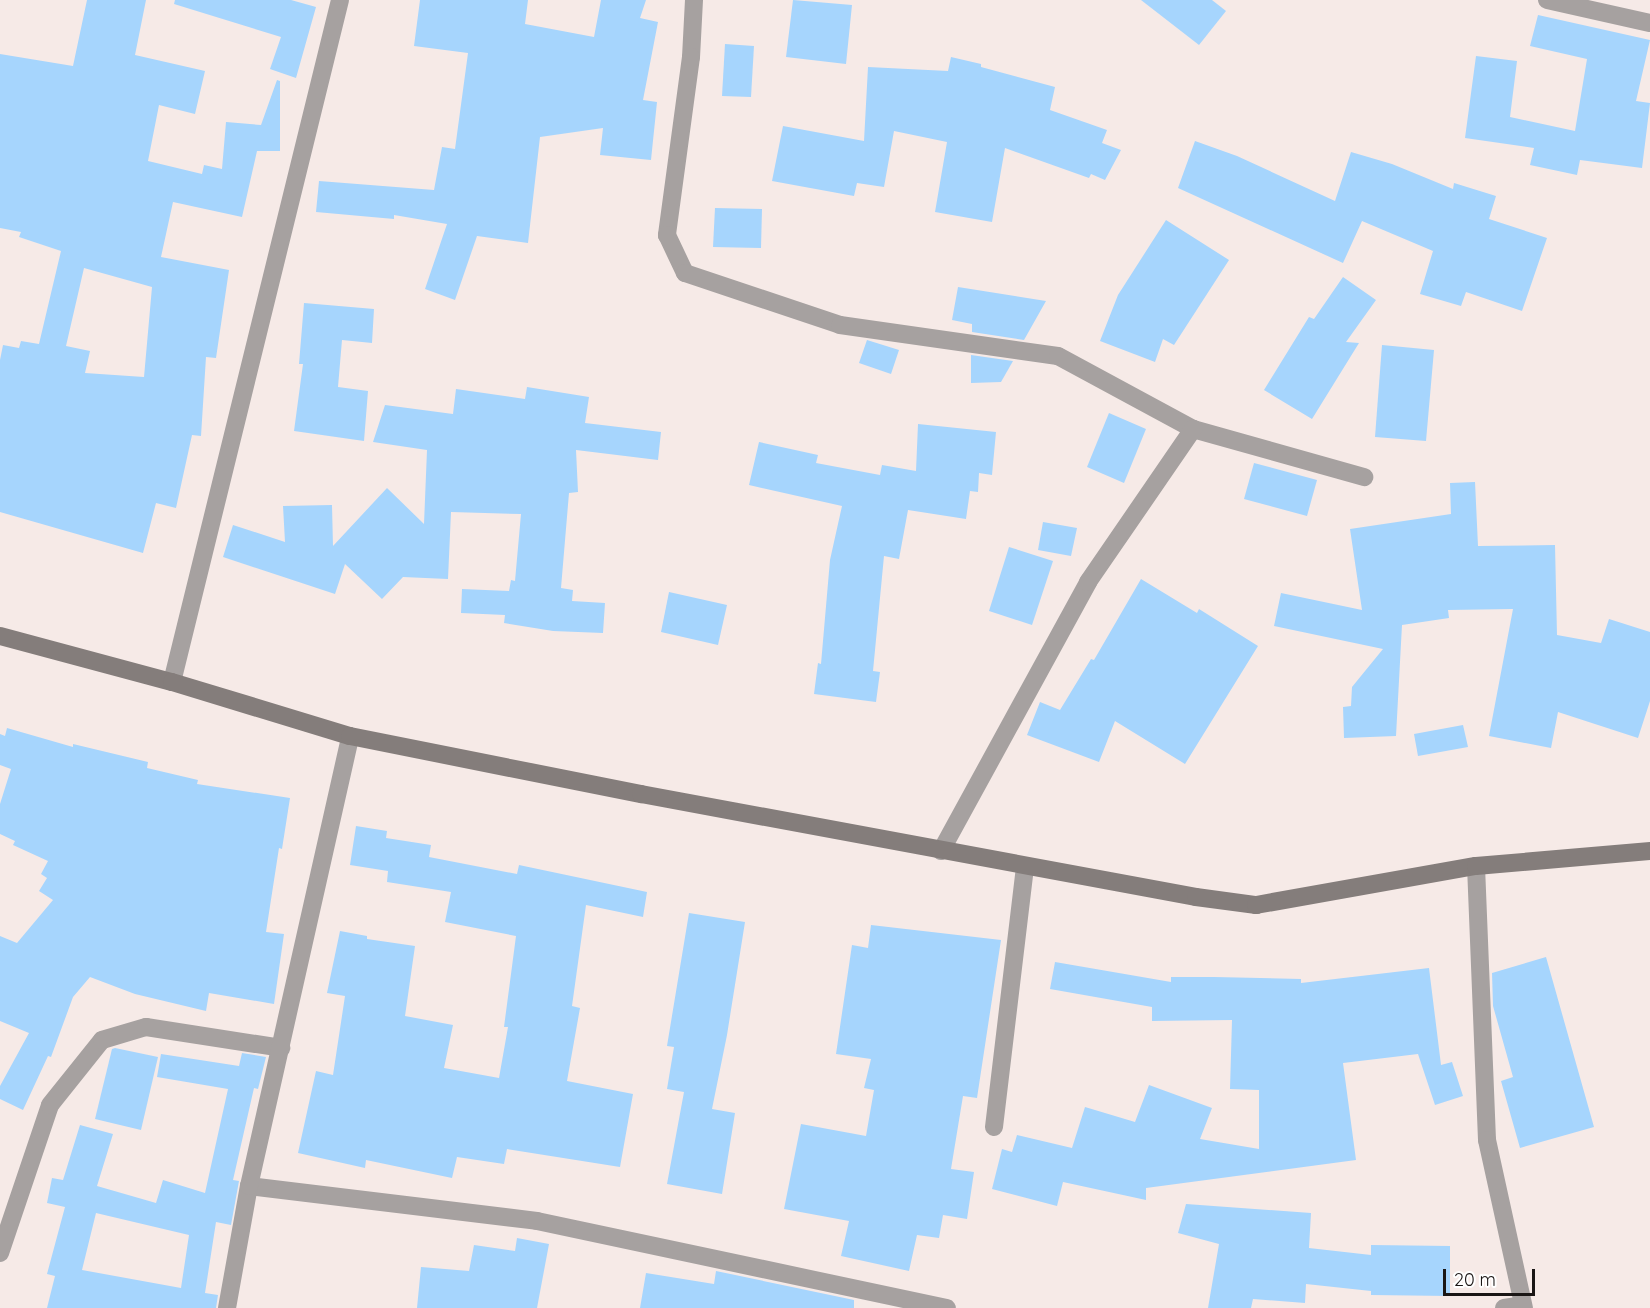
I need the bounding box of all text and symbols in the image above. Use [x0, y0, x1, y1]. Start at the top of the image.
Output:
scale bar [1446, 1257, 1538, 1295]
text: 20 m [1454, 1268, 1496, 1291]

